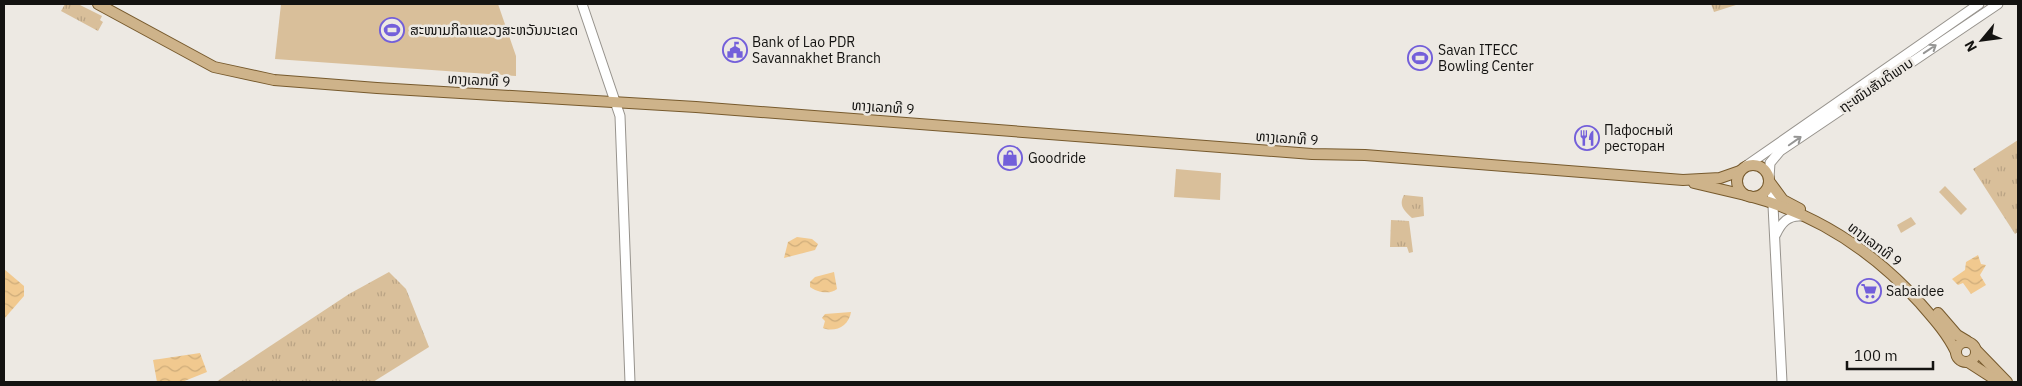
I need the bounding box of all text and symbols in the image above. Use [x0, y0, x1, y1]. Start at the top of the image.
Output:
north arrow [1957, 15, 2007, 65]
sports icon: ສະໜາມກິລາແຂວງສະຫວັນນະເຂດ [379, 17, 405, 43]
place label: ສະໜາມກິລາແຂວງສະຫວັນນະເຂດ [410, 21, 578, 39]
place label: Bank of Lao PDR Savannakhet Branch [752, 33, 881, 67]
public building icon: Bank of Lao PDR Savannakhet Branch [722, 37, 748, 63]
text: N [1960, 38, 1981, 55]
place label: Savan ITECC Bowling Center [1438, 41, 1534, 75]
one-way arrow [1922, 44, 1936, 54]
sports icon: Savan ITECC Bowling Center [1407, 45, 1433, 71]
street label: ຖະໜົນສັນຕິພາບ [1835, 54, 1917, 116]
street label: ທາງເລກທີ 9 [447, 69, 511, 91]
street label: ທາງເລກທີ 9 [851, 96, 915, 118]
place label: Пафосный ресторан [1604, 121, 1673, 155]
restaurant icon: Пафосный ресторан [1574, 125, 1600, 151]
street label: ທາງເລກທີ 9 [1255, 127, 1319, 149]
one-way arrow [1788, 136, 1802, 146]
shop icon: Goodride [997, 145, 1023, 171]
place label: Goodride [1028, 149, 1086, 167]
street label: ທາງເລກທີ 9 [1844, 218, 1906, 270]
supermarket icon: Sabaidee [1856, 278, 1882, 304]
place label: Sabaidee [1886, 282, 1945, 300]
scale bar [1847, 338, 1933, 370]
text: 100 m [1854, 346, 1898, 365]

